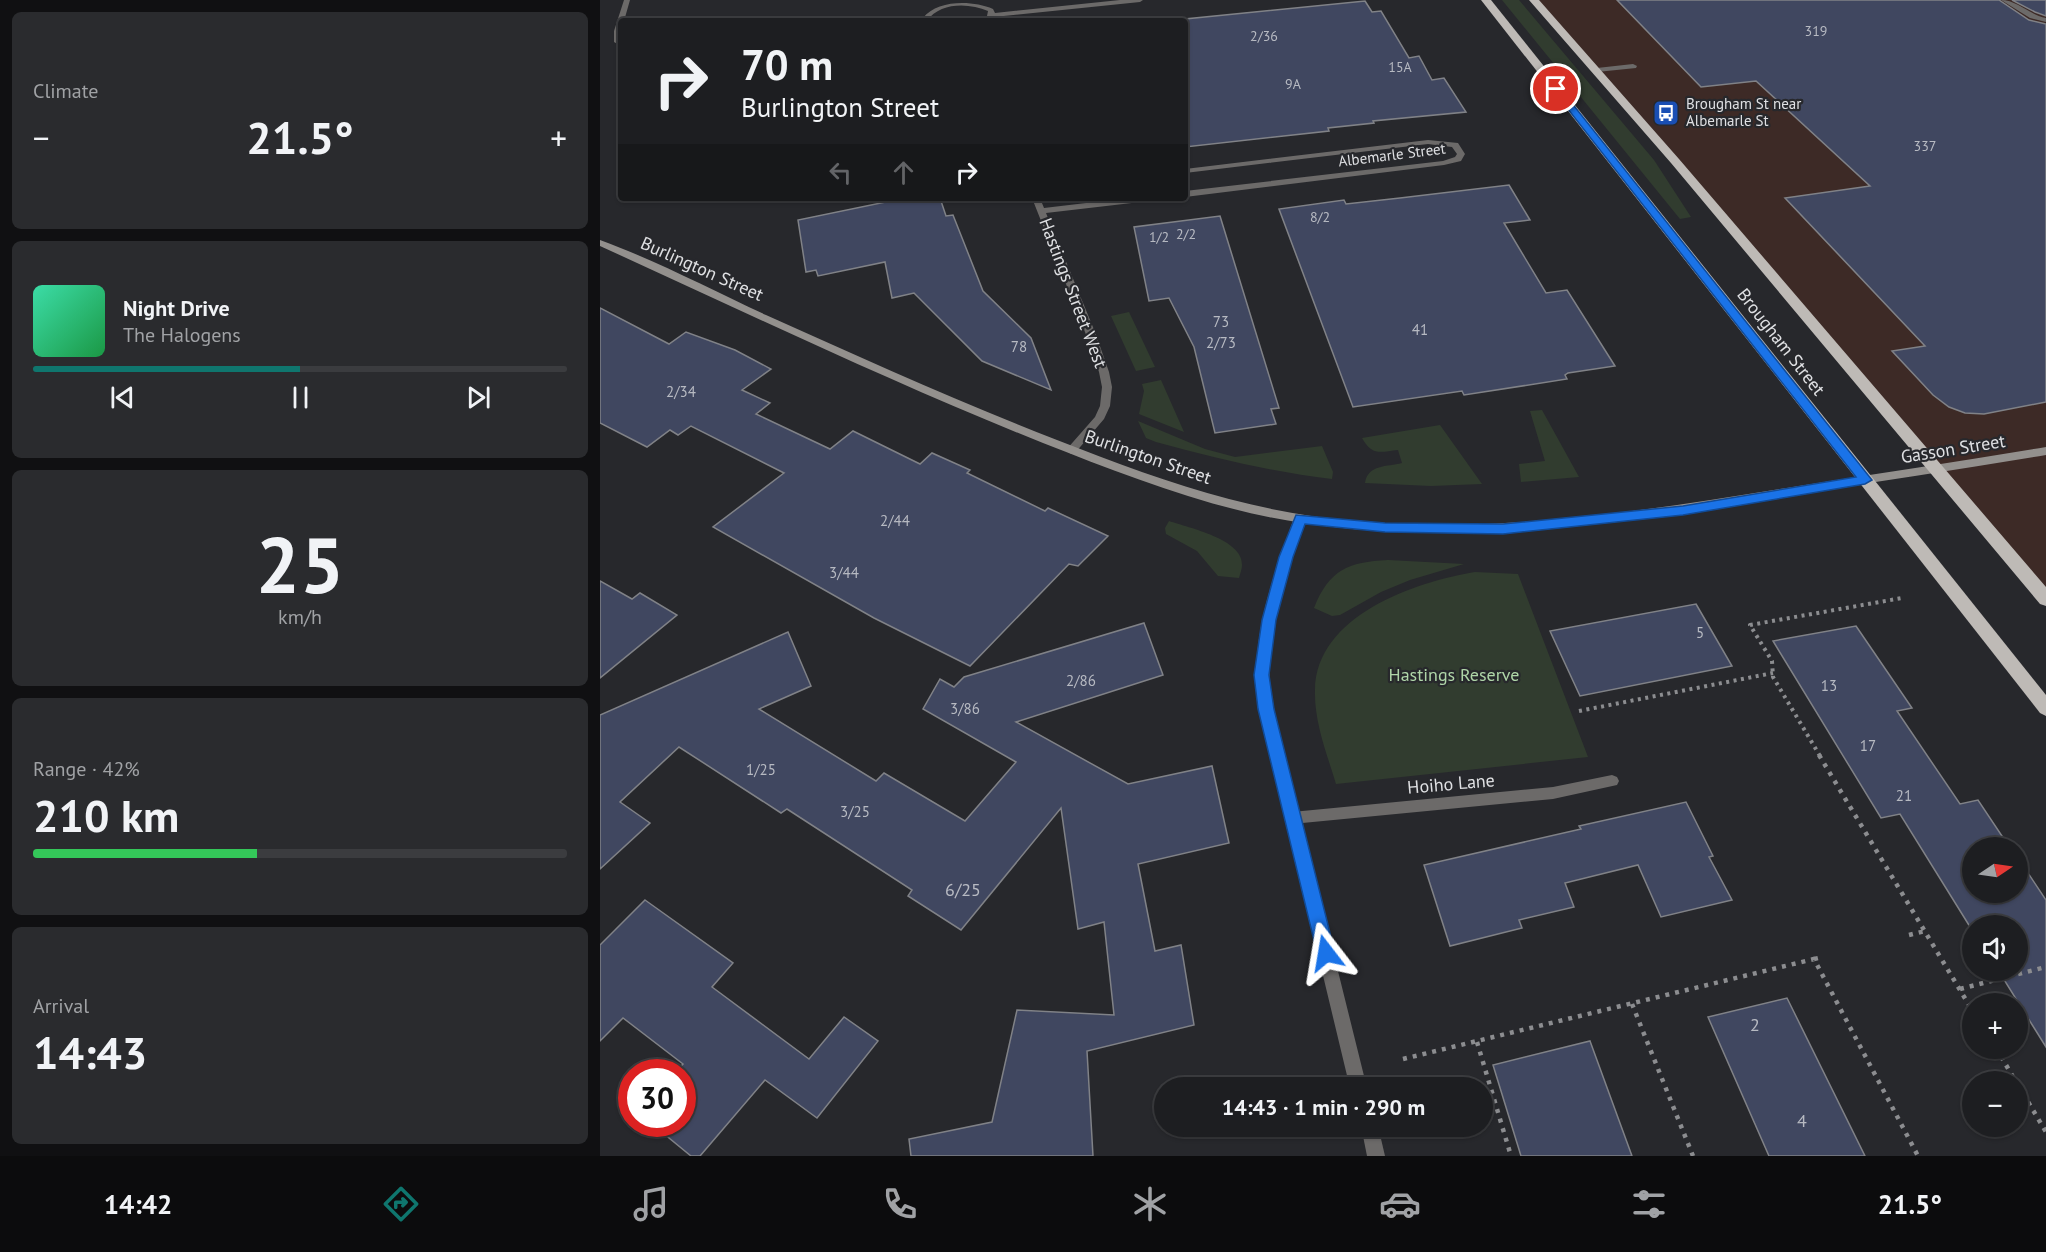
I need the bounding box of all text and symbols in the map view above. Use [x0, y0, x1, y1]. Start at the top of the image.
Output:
house number: 319 [1805, 22, 1827, 40]
house number: 2/36 [1250, 27, 1278, 45]
text: 70 m [741, 37, 833, 92]
icon: right [642, 42, 720, 120]
house number: 15A [1388, 58, 1413, 76]
pin [1530, 63, 1581, 114]
icon: arrive [1539, 72, 1572, 105]
house number: 9A [1285, 75, 1302, 93]
text: Climate [33, 78, 99, 104]
text: Burlington Street [741, 90, 939, 124]
place label: Brougham St near Albemarle St [1686, 94, 1801, 130]
bus stop icon: Brougham St near Albemarle St [1651, 98, 1681, 128]
text: 21.5° [246, 108, 354, 166]
text: − [33, 116, 50, 159]
text: + [550, 116, 567, 159]
house number: 337 [1914, 137, 1936, 155]
street label: Albemarle Street [1337, 138, 1447, 171]
icon: left [824, 156, 857, 189]
icon: ahead [887, 156, 920, 189]
icon: right [950, 156, 983, 189]
house number: 8/2 [1310, 208, 1330, 226]
street label: Hastings Street West [1034, 215, 1113, 371]
house number: 2/2 [1176, 225, 1196, 243]
house number: 1/2 [1149, 228, 1169, 246]
street label: Burlington Street [637, 231, 767, 306]
street label: Brougham Street [1732, 283, 1830, 400]
text: Night Drive [123, 294, 230, 322]
house number: 73 [1213, 312, 1229, 331]
house number: 41 [1412, 320, 1428, 339]
text: The Halogens [123, 322, 241, 348]
house number: 2/73 [1206, 333, 1236, 352]
house number: 78 [1011, 337, 1027, 356]
icon: previous [106, 381, 139, 414]
icon: pause [284, 381, 317, 414]
icon: next [462, 381, 495, 414]
house number: 2/34 [666, 382, 696, 401]
street label: Burlington Street [1082, 424, 1214, 489]
street label: Gasson Street [1899, 429, 2007, 468]
house number: 2/44 [880, 511, 910, 530]
text: 25 [256, 514, 344, 615]
house number: 3/44 [829, 563, 859, 582]
text: km/h [278, 604, 322, 630]
house number: 5 [1696, 623, 1704, 642]
park label: Hastings Reserve [1389, 663, 1519, 686]
house number: 2/86 [1066, 671, 1096, 690]
house number: 13 [1821, 676, 1837, 695]
house number: 3/86 [950, 699, 980, 718]
house number: 17 [1860, 736, 1876, 755]
text: Range · 42% [33, 756, 140, 782]
house number: 1/25 [746, 760, 776, 779]
street label: Hoiho Lane [1406, 768, 1496, 799]
text: 210 km [33, 786, 179, 844]
house number: 21 [1896, 786, 1912, 805]
house number: 3/25 [840, 802, 870, 821]
north arrow [1962, 837, 2028, 903]
map controls [1962, 837, 2028, 1137]
house number: 6/25 [945, 878, 981, 901]
button: sound [1962, 915, 2028, 981]
position arrow [1294, 921, 1358, 985]
text: Arrival [33, 993, 89, 1019]
button: + [1962, 993, 2028, 1059]
house number: 2 [1750, 1013, 1760, 1036]
text: 14:43 [33, 1023, 147, 1081]
speed limit sign: 30 [618, 1059, 696, 1137]
button: − [1962, 1071, 2028, 1137]
text: 14:43 · 1 min · 290 m [1222, 1093, 1425, 1121]
house number: 4 [1797, 1109, 1807, 1132]
icon: directions [380, 1183, 422, 1225]
icon: music [630, 1183, 672, 1225]
icon: phone [879, 1183, 921, 1225]
icon: climate [1129, 1183, 1171, 1225]
icon: car [1379, 1183, 1421, 1225]
icon: filters [1628, 1183, 1670, 1225]
text: 14:42 [104, 1187, 172, 1221]
text: 21.5° [1878, 1187, 1942, 1221]

